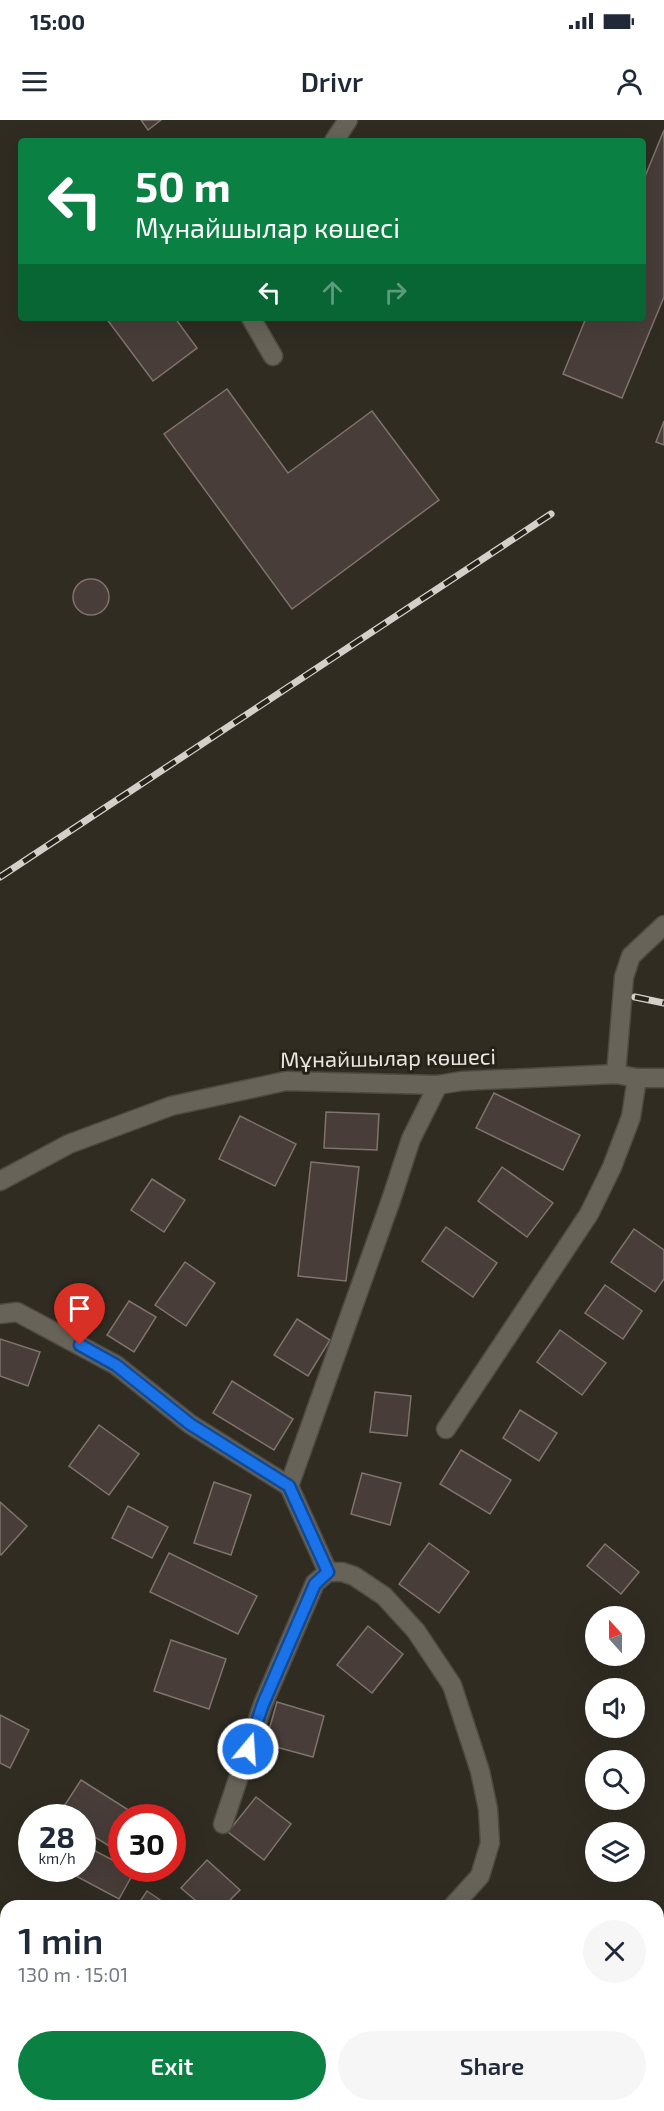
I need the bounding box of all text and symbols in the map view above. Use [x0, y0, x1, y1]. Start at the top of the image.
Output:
text: 15:00 [30, 8, 85, 34]
icon: menu [18, 65, 51, 98]
text: Drivr [301, 65, 363, 97]
icon: person [613, 65, 646, 98]
text: 50 m [135, 160, 231, 210]
icon: left [36, 162, 114, 240]
text: Мұнайшылар көшесі [135, 211, 400, 243]
icon: left [253, 276, 286, 309]
icon: ahead [316, 276, 349, 309]
icon: right [379, 276, 412, 309]
street label: Мұнайшылар көшесі [280, 1042, 496, 1072]
pin [54, 1283, 105, 1345]
icon: arrive [63, 1292, 96, 1325]
north arrow [585, 1606, 645, 1666]
map controls [585, 1606, 645, 1882]
button: sound [585, 1678, 645, 1738]
position arrow [216, 1717, 280, 1781]
button: search [585, 1750, 645, 1810]
speed limit sign: 30 [108, 1804, 186, 1882]
text: 28 [39, 1818, 75, 1854]
button: layers [585, 1822, 645, 1882]
text: km/h [38, 1849, 76, 1867]
text: 1 min [18, 1918, 103, 1961]
button: close [583, 1920, 646, 1983]
text: 130 m · 15:01 [18, 1962, 128, 1986]
button: Exit [18, 2031, 326, 2100]
button: Share [338, 2031, 646, 2100]

